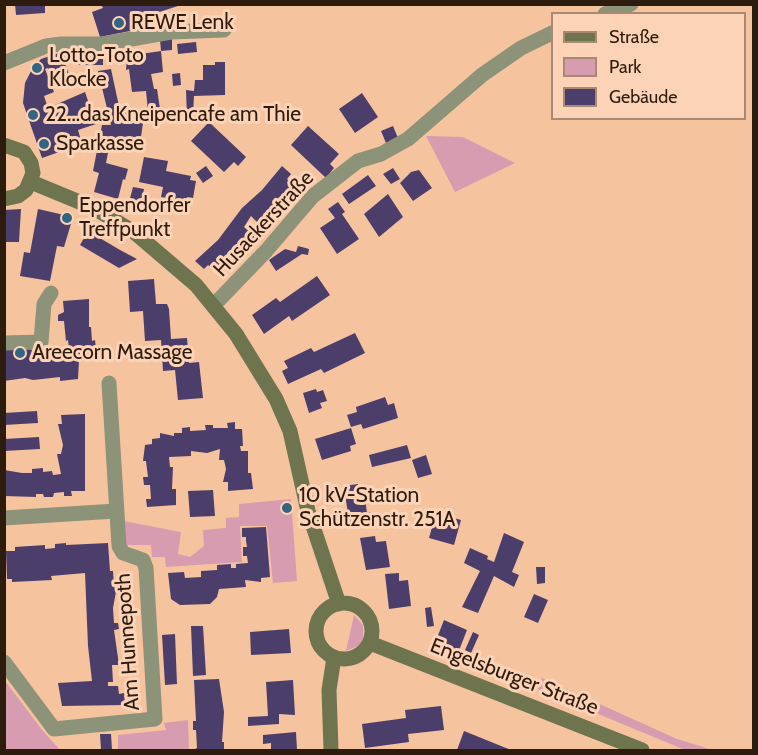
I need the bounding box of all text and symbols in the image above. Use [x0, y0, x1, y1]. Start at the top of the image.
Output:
place label: REWE Lenk [131, 10, 234, 36]
legend [551, 12, 746, 120]
marker: REWE Lenk [112, 16, 126, 30]
text: Straße [609, 26, 659, 48]
place label: Lotto-Toto Klocke [49, 43, 144, 93]
text: Park [609, 56, 641, 78]
marker: Lotto-Toto Klocke [30, 61, 44, 75]
text: Gebäude [609, 86, 678, 108]
place label: 22...das Kneipencafe am Thie [45, 102, 301, 128]
marker: 22...das Kneipencafe am Thie [26, 108, 40, 122]
place label: Sparkasse [56, 131, 144, 157]
marker: Sparkasse [37, 137, 51, 151]
street label: Husackerstraße [209, 166, 319, 282]
place label: Eppendorfer Treffpunkt [79, 193, 190, 243]
marker: Eppendorfer Treffpunkt [60, 211, 74, 225]
place label: Areecorn Massage [32, 340, 193, 366]
marker: Areecorn Massage [13, 346, 27, 360]
place label: 10 kV-Station Schützenstr. 251A [299, 483, 455, 533]
marker: 10 kV-Station Schützenstr. 251A [280, 501, 294, 515]
street label: Am Hunnepoth [111, 573, 145, 711]
street label: Engelsburger Straße [426, 633, 602, 721]

